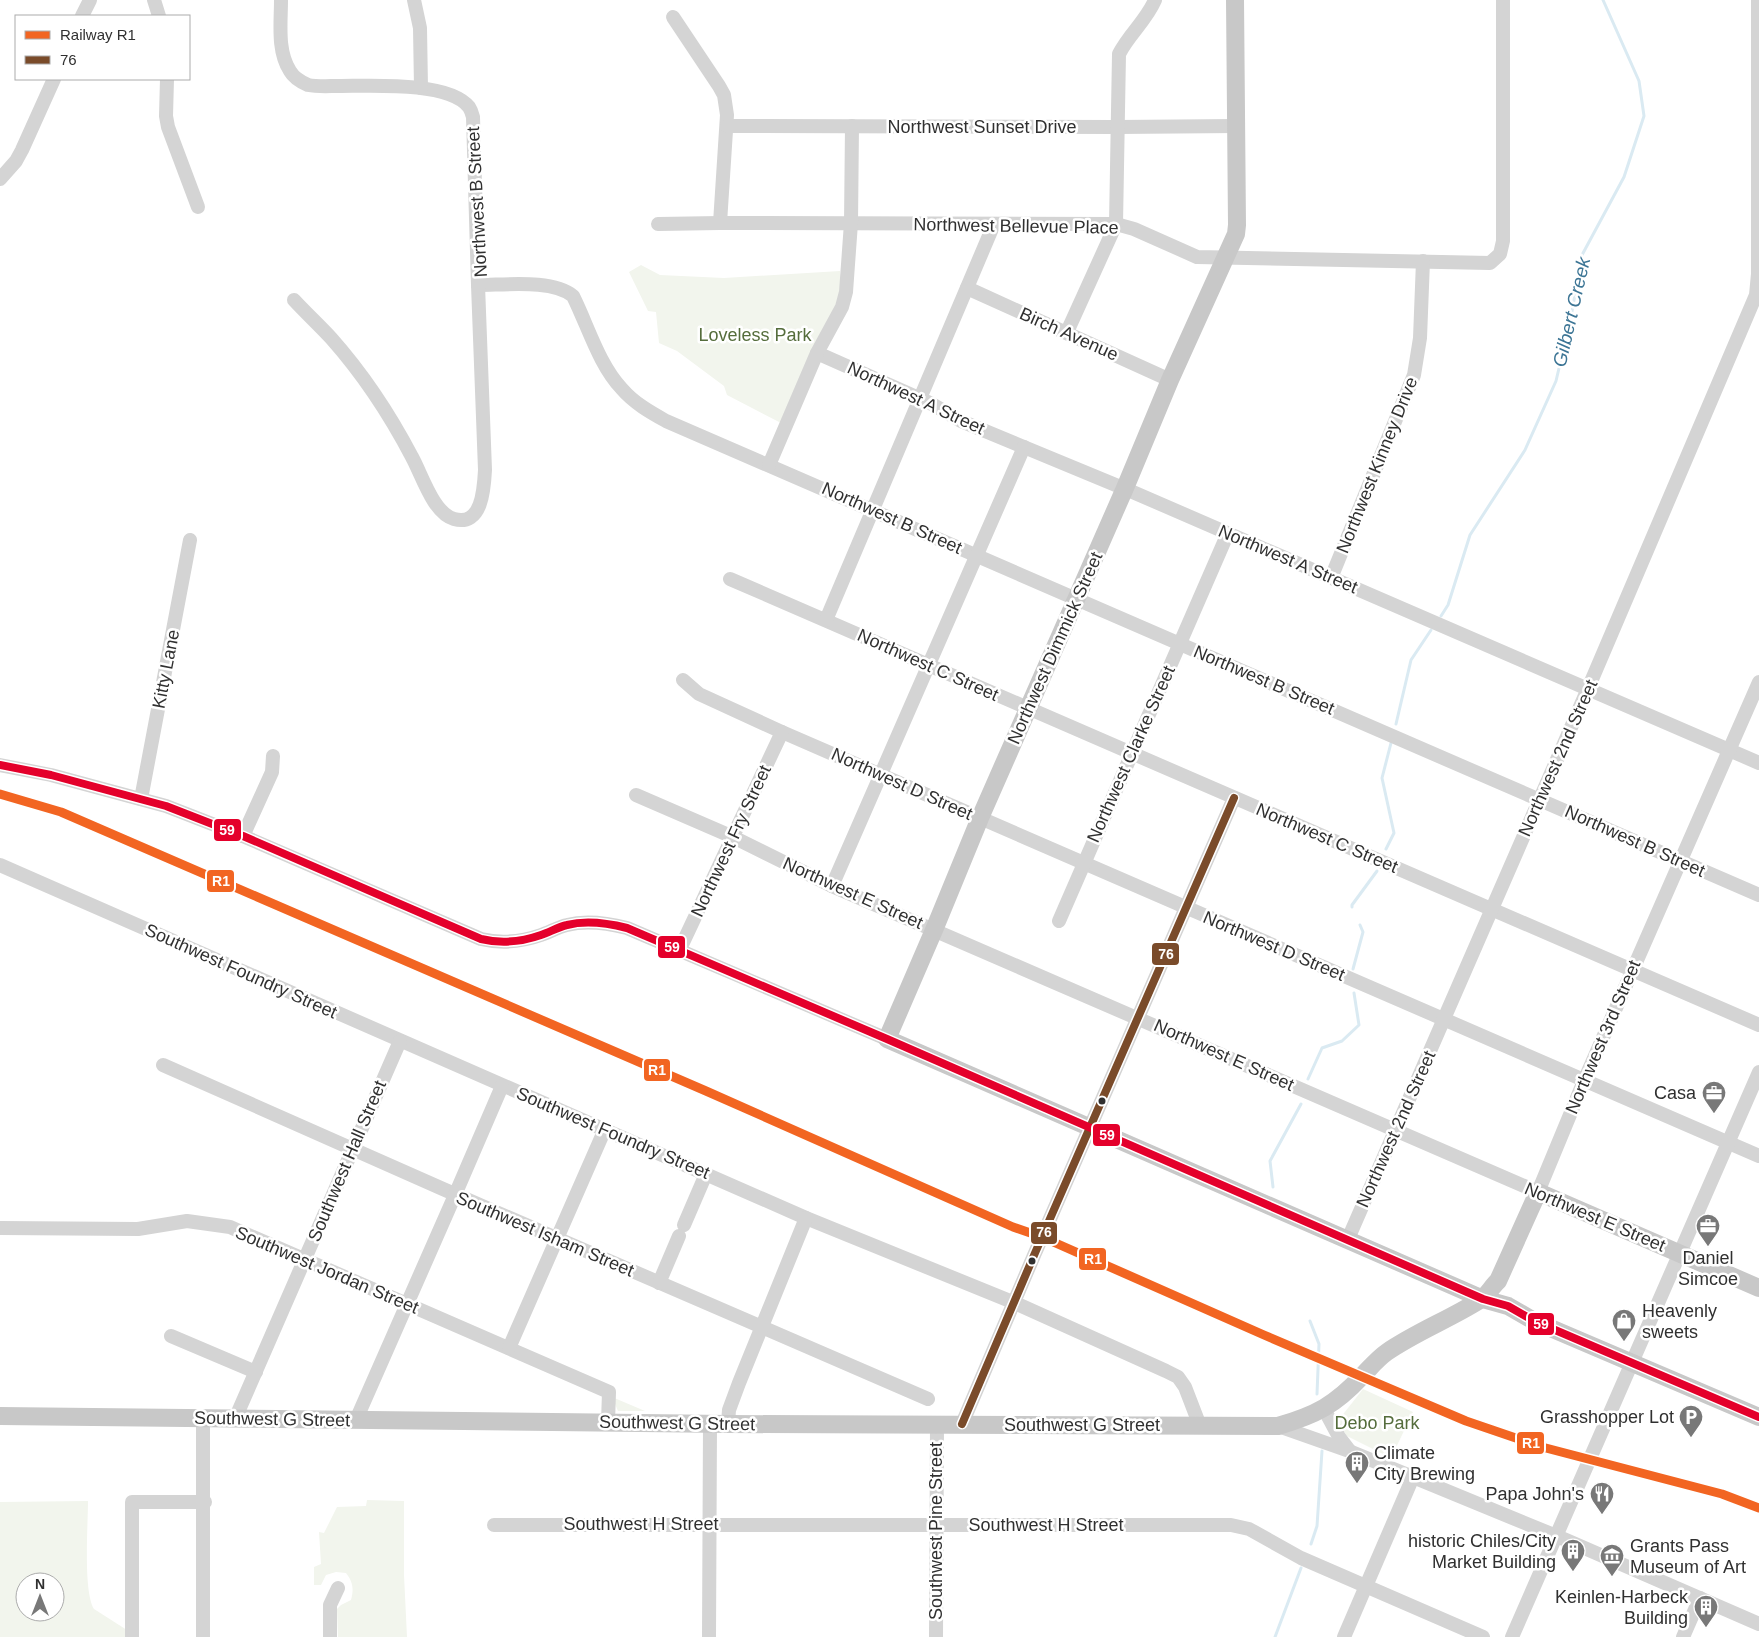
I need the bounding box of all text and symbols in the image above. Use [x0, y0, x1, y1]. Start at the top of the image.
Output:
legend [15, 15, 190, 80]
text: Railway R1 [60, 26, 136, 43]
text: 76 [60, 51, 77, 68]
street label: Northwest Sunset Drive [887, 117, 1077, 137]
street label: Northwest B Street [463, 126, 491, 278]
street label: Northwest Bellevue Place [913, 214, 1119, 238]
water label: Gilbert Creek [1549, 254, 1595, 369]
street label: Birch Avenue [1017, 303, 1121, 365]
park label: Loveless Park [698, 325, 813, 345]
street label: Northwest A Street [844, 357, 988, 439]
street label: Northwest Kinney Drive [1333, 374, 1421, 556]
street label: Northwest B Street [819, 478, 965, 558]
street label: Northwest A Street [1215, 521, 1361, 597]
street label: Northwest Dimmick Street [1004, 549, 1106, 747]
street label: Northwest C Street [854, 625, 1002, 705]
street label: Kitty Lane [149, 628, 183, 710]
street label: Northwest B Street [1191, 641, 1337, 719]
street label: Northwest Clarke Street [1083, 663, 1179, 845]
street label: Northwest 2nd Street [1514, 677, 1602, 839]
street label: Northwest D Street [828, 744, 976, 824]
street label: Northwest Fry Street [687, 762, 775, 920]
street label: Northwest C Street [1253, 799, 1401, 877]
street label: Northwest B Street [1562, 801, 1708, 881]
line badge: 59 [213, 818, 242, 842]
text: 59 [219, 822, 235, 838]
street label: Northwest E Street [780, 853, 926, 933]
line badge: R1 [206, 869, 235, 893]
text: R1 [212, 873, 230, 889]
street label: Northwest D Street [1200, 907, 1348, 985]
street label: Southwest Foundry Street [142, 920, 340, 1022]
line badge: 59 [657, 935, 686, 959]
text: 59 [664, 939, 680, 955]
line badge: 76 [1151, 942, 1180, 966]
text: 76 [1158, 946, 1174, 962]
street label: Northwest 3rd Street [1562, 957, 1644, 1117]
street label: Northwest E Street [1151, 1015, 1297, 1095]
street label: Northwest 2nd Street [1352, 1048, 1440, 1210]
line badge: R1 [643, 1058, 671, 1082]
text: R1 [648, 1062, 666, 1078]
street label: Southwest Hall Street [304, 1077, 390, 1245]
office icon: Casa [1701, 1080, 1727, 1114]
street label: Southwest Foundry Street [513, 1083, 713, 1183]
place label: Casa [1654, 1083, 1697, 1103]
unlabelled marker [1097, 1096, 1107, 1106]
line badge: 59 [1092, 1123, 1121, 1147]
text: 59 [1099, 1127, 1115, 1143]
street label: Northwest E Street [1522, 1178, 1668, 1256]
street label: Southwest Isham Street [453, 1187, 637, 1281]
office icon: Daniel Simcoe [1695, 1213, 1721, 1247]
line badge: 76 [1030, 1221, 1058, 1245]
street label: Southwest Jordan Street [232, 1222, 422, 1318]
text: 76 [1036, 1224, 1052, 1240]
line badge: R1 [1078, 1247, 1107, 1271]
place label: Daniel Simcoe [1678, 1248, 1738, 1289]
text: R1 [1084, 1251, 1102, 1267]
unlabelled marker [1027, 1256, 1037, 1266]
place label: Heavenly sweets [1642, 1301, 1717, 1342]
shop icon: Heavenly sweets [1611, 1308, 1637, 1342]
line badge: 59 [1527, 1312, 1555, 1336]
text: 59 [1533, 1316, 1549, 1332]
parking icon: Grasshopper Lot [1678, 1404, 1704, 1438]
place label: Grasshopper Lot [1540, 1407, 1674, 1427]
street label: Southwest G Street [194, 1408, 350, 1430]
street label: Southwest G Street [599, 1412, 755, 1434]
park label: Debo Park [1334, 1413, 1421, 1433]
street label: Southwest G Street [1004, 1415, 1160, 1435]
line badge: R1 [1516, 1431, 1545, 1455]
text: R1 [1522, 1435, 1540, 1451]
street label: Southwest Pine Street [926, 1442, 946, 1620]
place label: Climate City Brewing [1374, 1443, 1475, 1484]
building icon: Climate City Brewing [1344, 1450, 1370, 1484]
restaurant icon: Papa John's [1589, 1481, 1615, 1515]
place label: Papa John's [1485, 1484, 1584, 1504]
street label: Southwest H Street [563, 1514, 719, 1534]
street label: Southwest H Street [968, 1515, 1124, 1535]
place label: historic Chiles/City Market Building [1408, 1531, 1556, 1572]
place label: Grants Pass Museum of Art [1630, 1536, 1746, 1577]
building icon: historic Chiles/City Market Building [1560, 1538, 1586, 1572]
museum icon: Grants Pass Museum of Art [1599, 1543, 1625, 1577]
north arrow [15, 1572, 65, 1622]
text: N [35, 1576, 45, 1592]
place label: Keinlen-Harbeck Building [1555, 1587, 1689, 1628]
building icon: Keinlen-Harbeck Building [1693, 1594, 1719, 1628]

